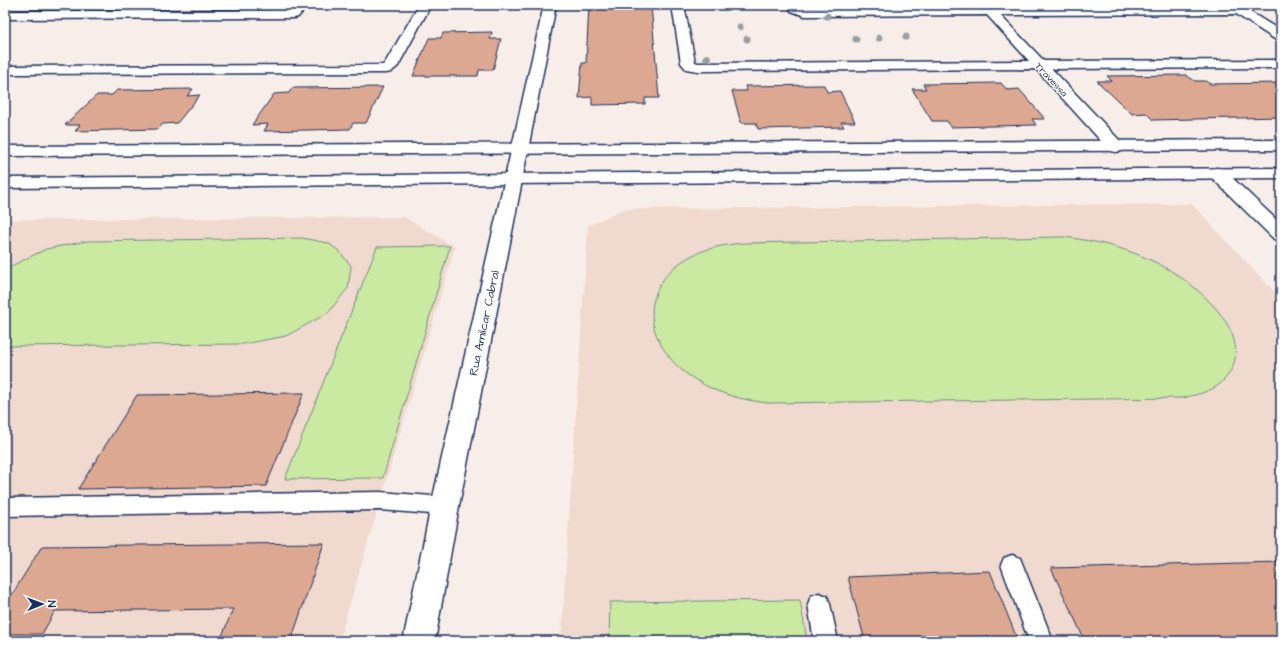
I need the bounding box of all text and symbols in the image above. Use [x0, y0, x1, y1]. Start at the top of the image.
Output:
street label: Travessa [1032, 59, 1071, 100]
street label: Rua Amilcar Cabral [465, 269, 504, 377]
north arrow [22, 584, 62, 624]
text: N [44, 600, 59, 608]

